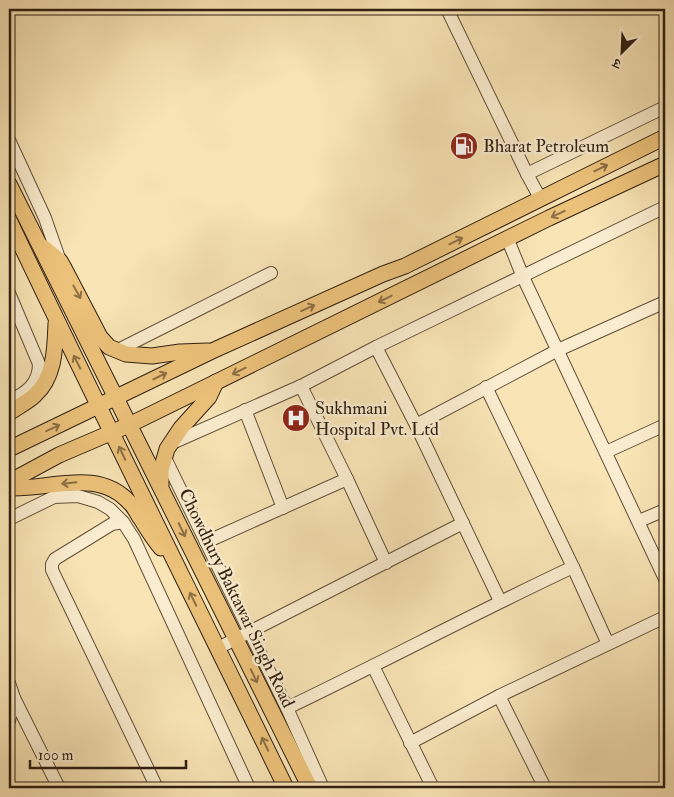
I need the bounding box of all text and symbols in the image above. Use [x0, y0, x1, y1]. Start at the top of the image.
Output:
north arrow [596, 28, 646, 78]
text: उ [609, 54, 625, 73]
fuel station icon: Bharat Petroleum [449, 131, 479, 161]
place label: Bharat Petroleum [483, 135, 609, 158]
one-way arrow [593, 163, 608, 173]
one-way arrow [551, 210, 566, 220]
one-way arrow [448, 236, 463, 245]
one-way arrow [72, 284, 82, 299]
one-way arrow [378, 295, 393, 304]
one-way arrow [300, 303, 315, 313]
one-way arrow [72, 355, 81, 370]
one-way arrow [232, 367, 247, 376]
one-way arrow [153, 371, 168, 381]
place label: Sukhmani Hospital Pvt. Ltd [315, 397, 439, 441]
hospital icon: Sukhmani Hospital Pvt. Ltd [281, 403, 311, 433]
one-way arrow [45, 423, 60, 432]
one-way arrow [117, 446, 126, 461]
one-way arrow [61, 478, 77, 488]
street label: Chowdhury Baktawar Singh Road [173, 485, 300, 712]
one-way arrow [177, 523, 187, 538]
one-way arrow [188, 591, 198, 606]
one-way arrow [250, 668, 259, 683]
scale bar [30, 737, 186, 769]
one-way arrow [260, 737, 270, 752]
text: 100 m [38, 746, 74, 765]

